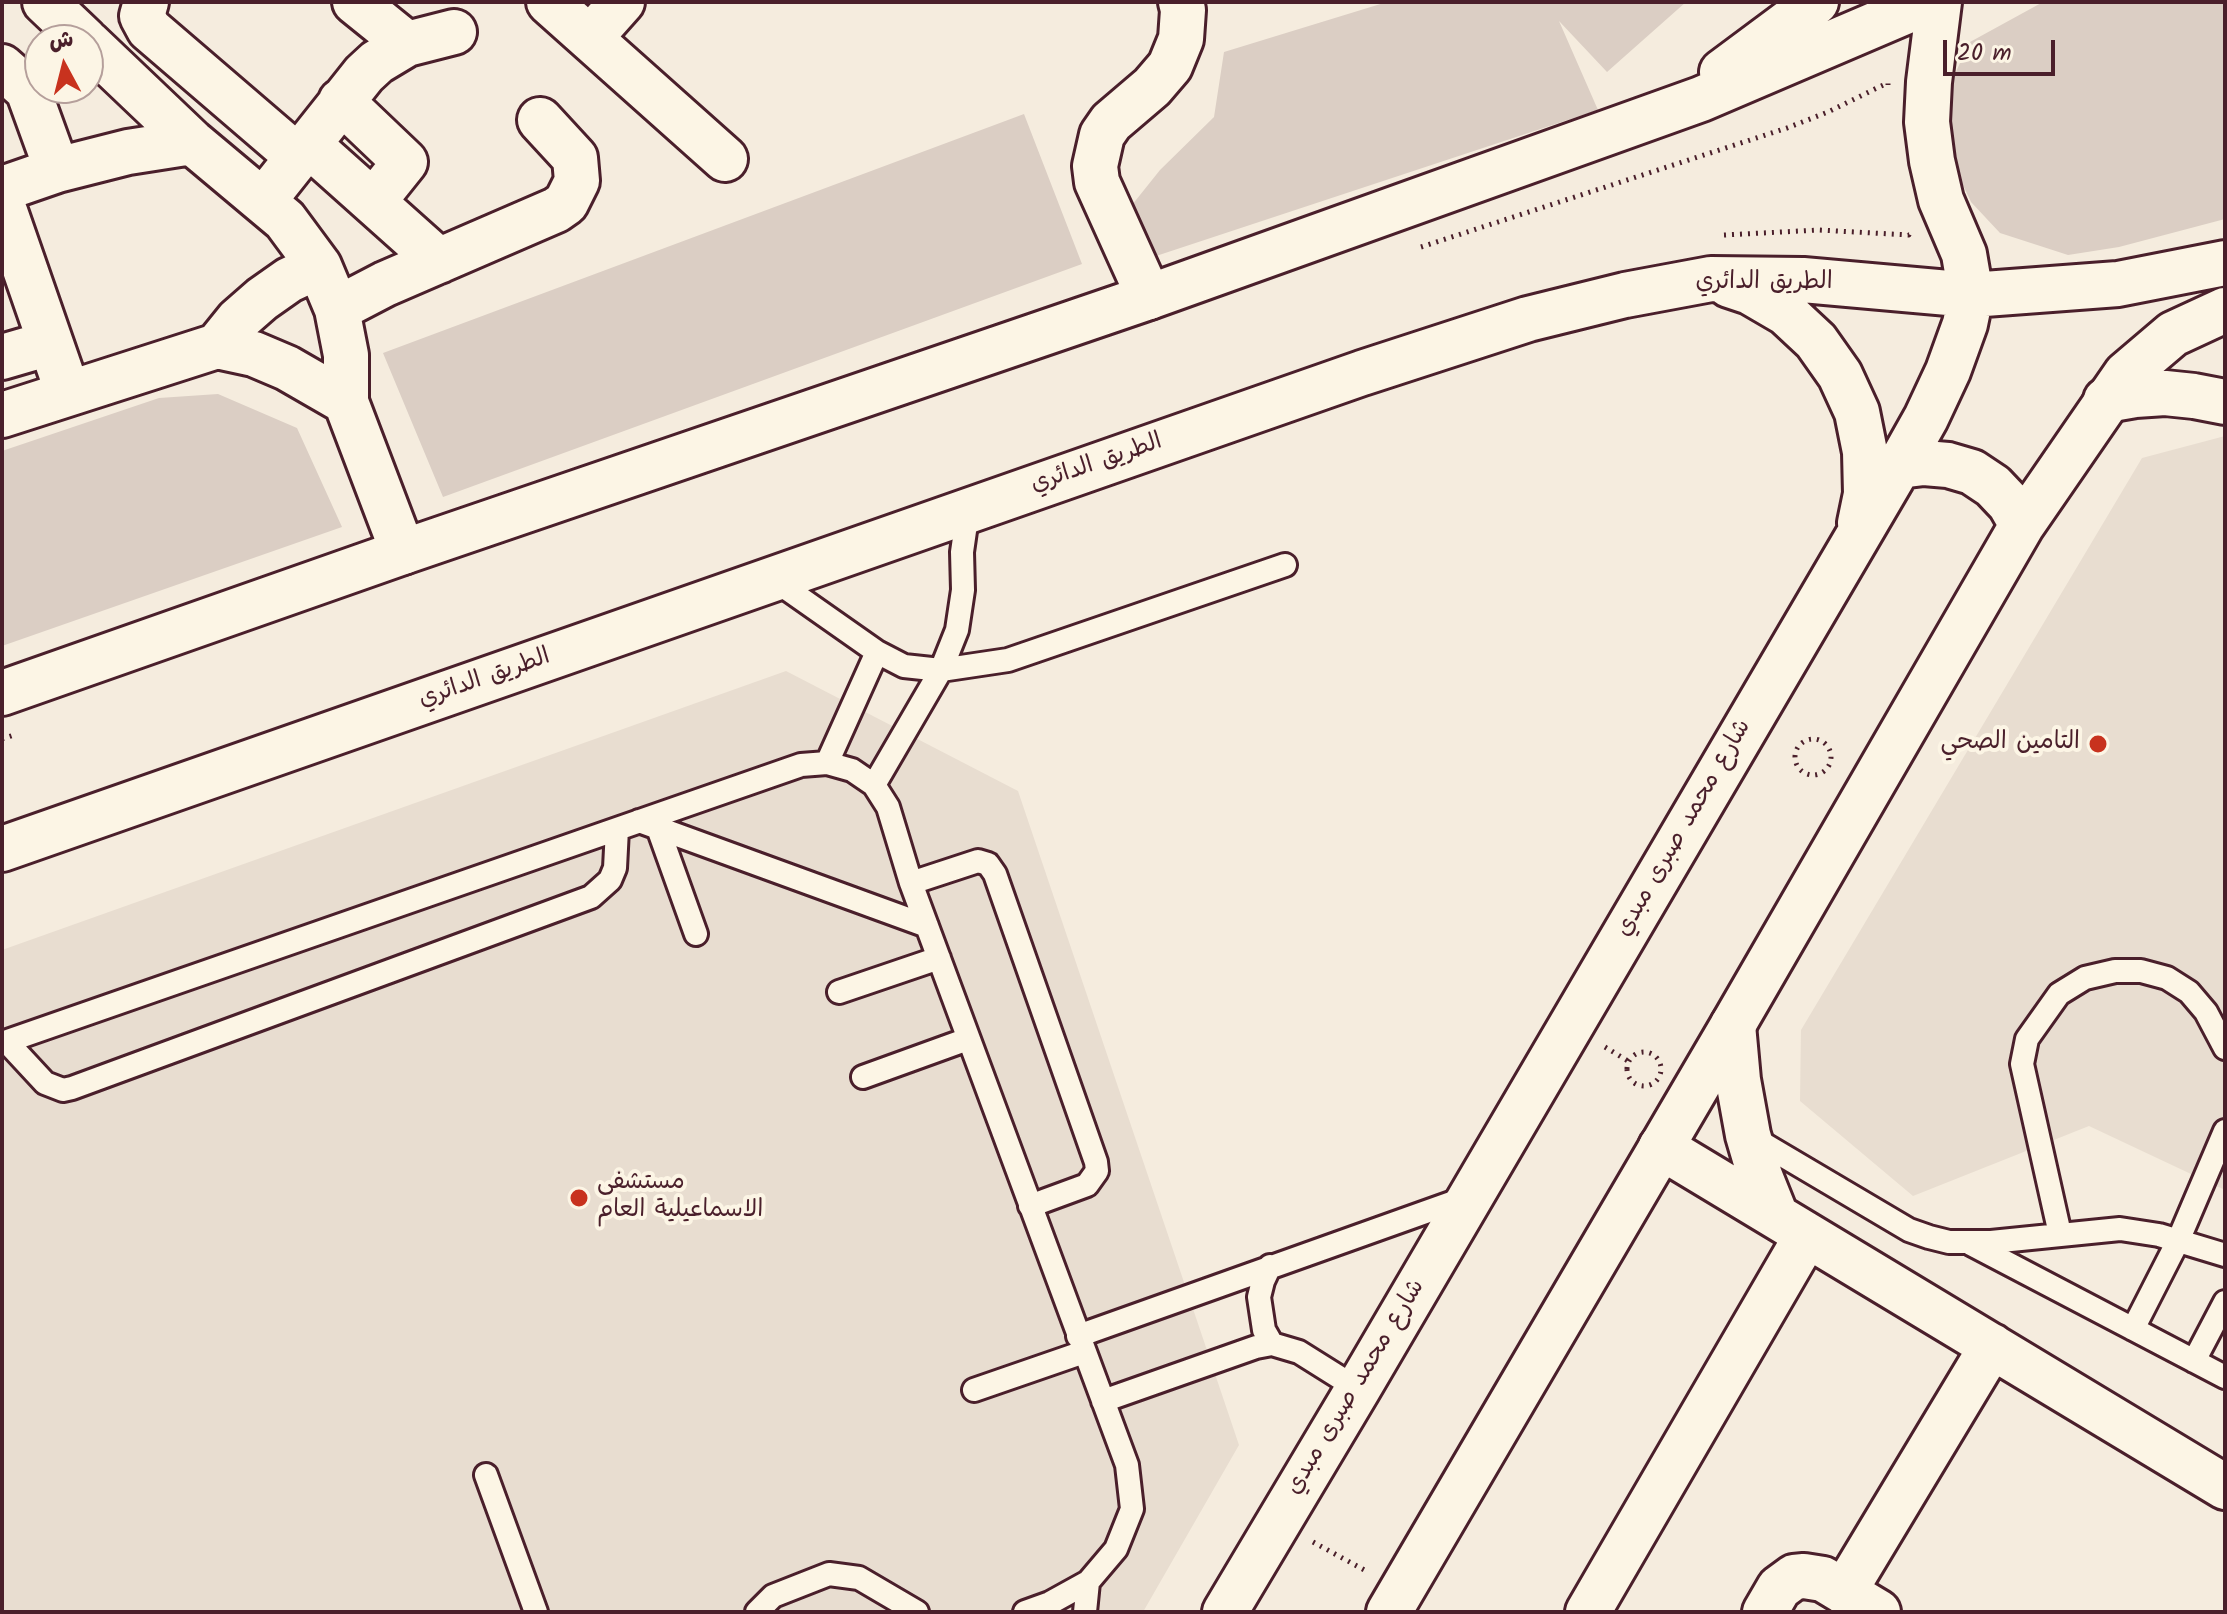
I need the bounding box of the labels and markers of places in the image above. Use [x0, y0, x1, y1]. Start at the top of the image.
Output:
place label: التامين الصحي [1940, 730, 2080, 758]
marker: التامين الصحي [2087, 733, 2109, 755]
place label: مستشفى الاسماعيلية العام [597, 1170, 763, 1226]
marker: مستشفى الاسماعيلية العام [568, 1187, 590, 1209]

